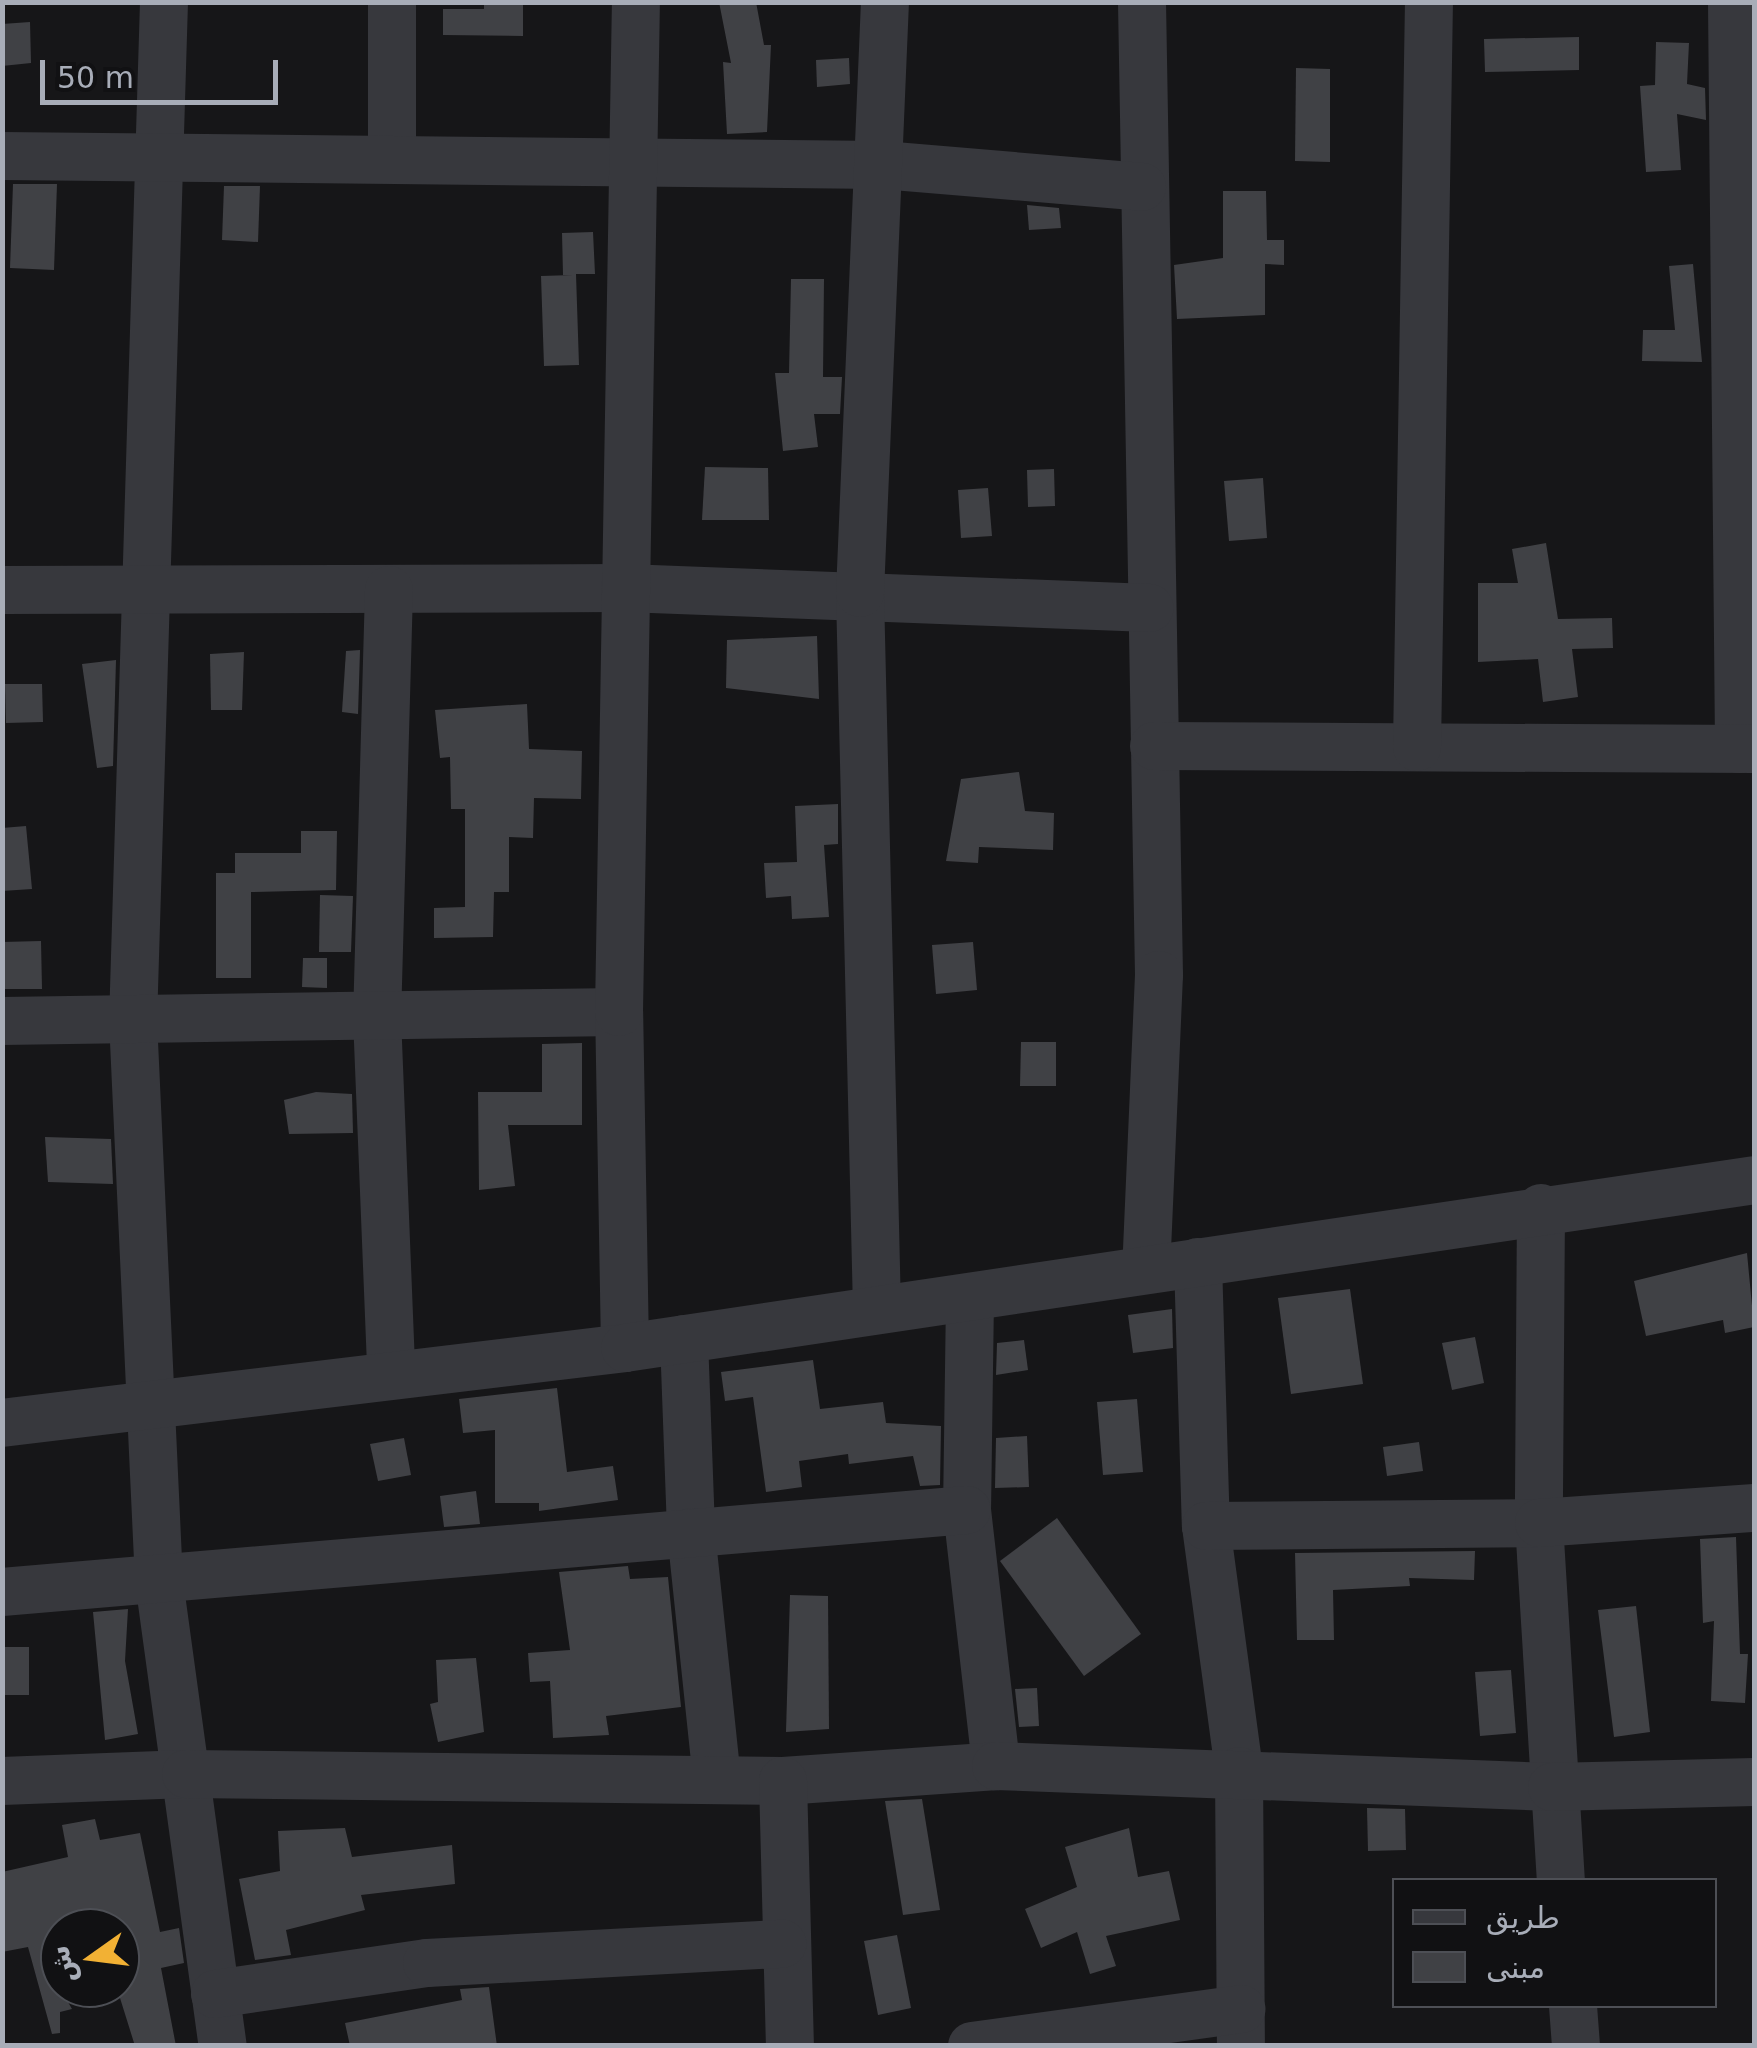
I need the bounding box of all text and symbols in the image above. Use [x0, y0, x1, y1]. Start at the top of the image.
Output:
scale bar [45, 40, 282, 102]
text: 50 m [57, 60, 134, 95]
legend [1392, 1878, 1717, 2008]
text: طريق [1486, 1900, 1560, 1935]
north arrow [40, 1908, 140, 2008]
text: ش [42, 1942, 83, 1988]
text: مبنى [1486, 1950, 1545, 1985]

